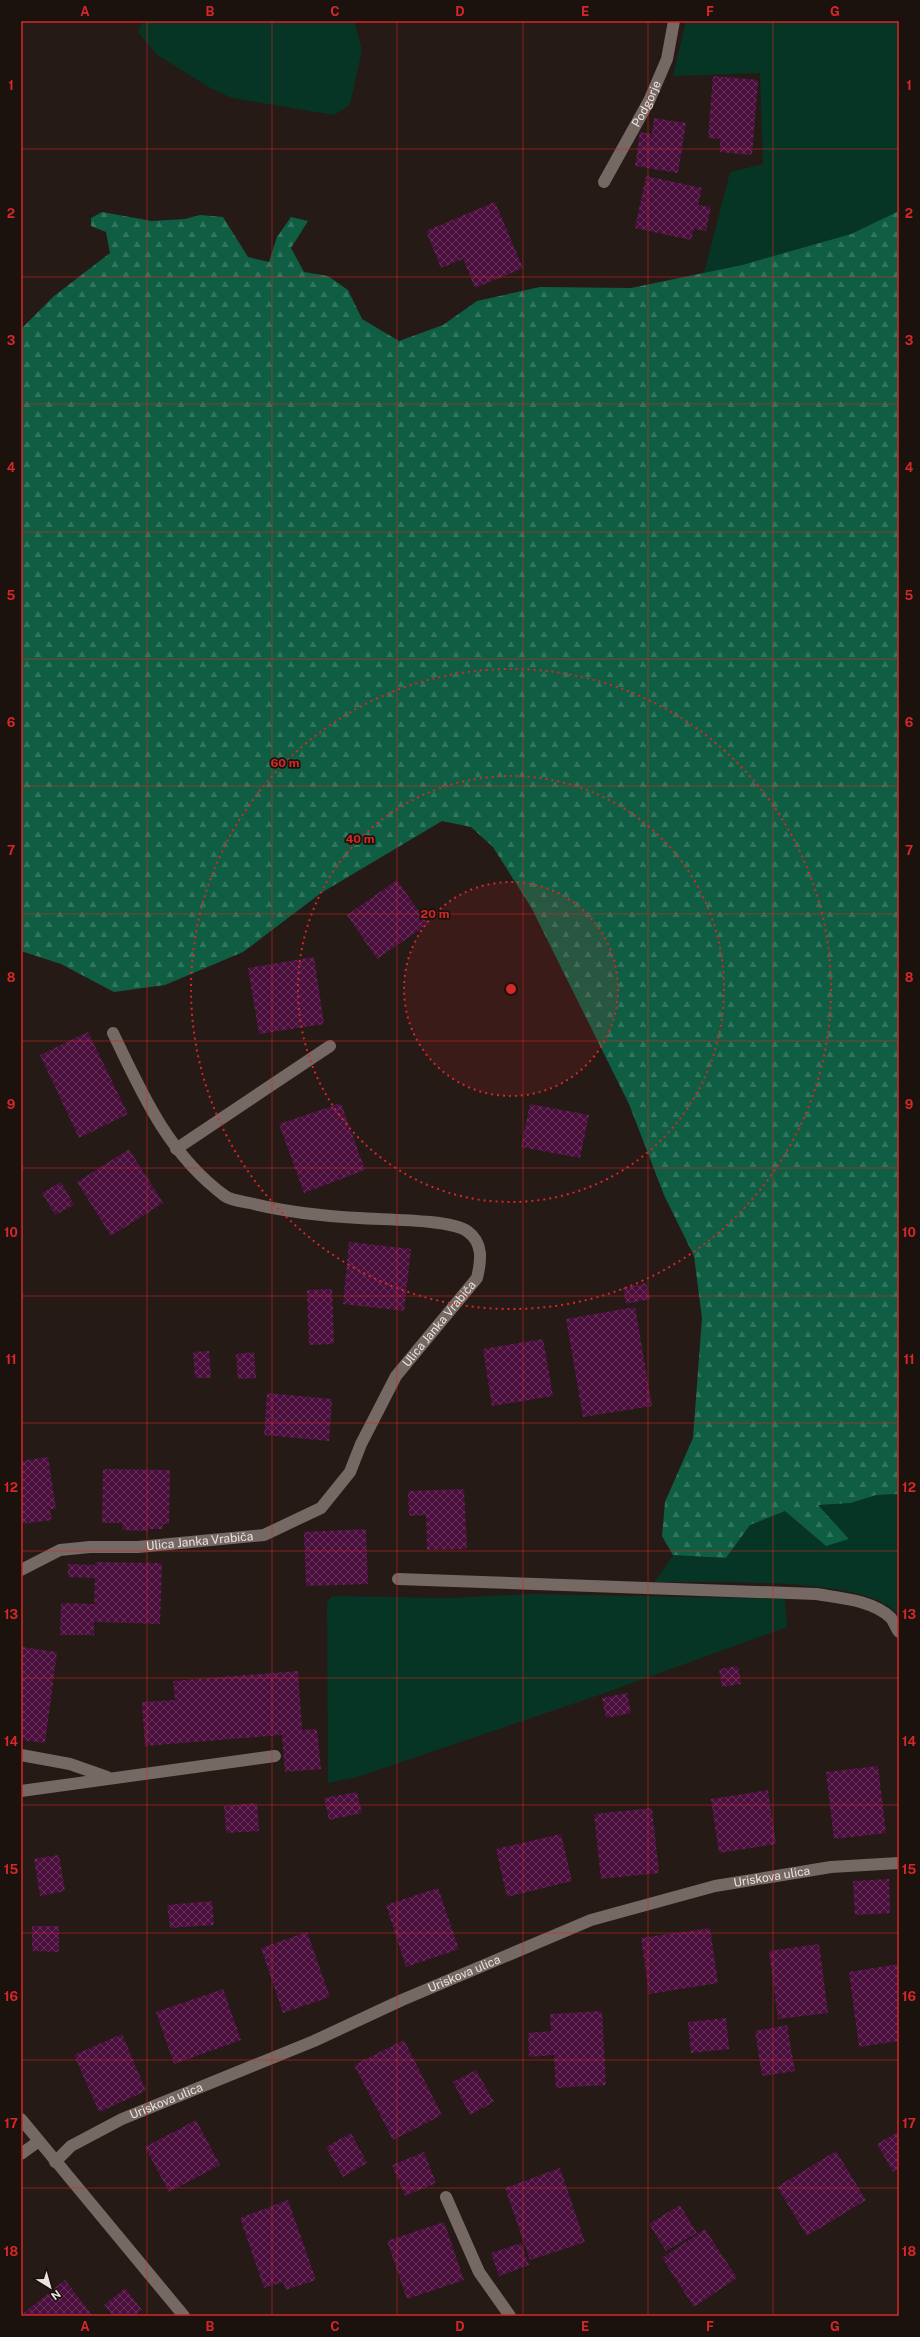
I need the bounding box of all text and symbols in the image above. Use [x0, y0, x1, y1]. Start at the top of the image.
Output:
text: A [80, 4, 90, 19]
text: B [206, 4, 215, 19]
text: C [330, 4, 340, 19]
text: D [455, 4, 465, 19]
text: E [581, 4, 589, 19]
text: F [706, 4, 714, 19]
text: G [830, 4, 840, 19]
text: 1 [8, 78, 14, 93]
street label: Podgorje [629, 78, 664, 130]
text: 1 [906, 78, 912, 93]
text: 2 [7, 206, 15, 221]
text: 2 [905, 206, 913, 221]
text: 3 [7, 333, 16, 348]
text: 3 [905, 333, 914, 348]
text: 4 [7, 460, 16, 475]
text: 4 [905, 460, 914, 475]
text: 5 [7, 588, 16, 603]
text: 5 [905, 588, 914, 603]
text: 6 [7, 715, 16, 730]
text: 6 [905, 715, 914, 730]
text: 60 m [270, 756, 300, 770]
text: 40 m [345, 832, 375, 846]
text: 7 [7, 843, 15, 858]
text: 7 [905, 843, 913, 858]
text: 20 m [421, 907, 450, 921]
text: 8 [7, 970, 16, 985]
text: 8 [905, 970, 914, 985]
centre of rings [504, 982, 518, 996]
text: 9 [7, 1097, 15, 1112]
text: 9 [905, 1097, 913, 1112]
text: 10 [4, 1225, 18, 1240]
text: 10 [902, 1225, 916, 1240]
street label: Ulica Janka Vrabiča [399, 1278, 479, 1370]
text: 11 [5, 1352, 17, 1367]
text: 11 [903, 1352, 915, 1367]
text: 12 [4, 1480, 18, 1495]
text: 12 [902, 1480, 916, 1495]
street label: Ulica Janka Vrabiča [146, 1529, 254, 1553]
text: 13 [4, 1607, 18, 1622]
text: 13 [902, 1607, 916, 1622]
text: 14 [4, 1734, 19, 1749]
text: 14 [902, 1734, 917, 1749]
text: 15 [4, 1862, 18, 1877]
text: 15 [902, 1862, 916, 1877]
street label: Uriskova ulica [732, 1864, 811, 1890]
street label: Uriskova ulica [426, 1952, 502, 1995]
text: 16 [4, 1989, 18, 2004]
text: 16 [902, 1989, 916, 2004]
street label: Uriskova ulica [128, 2080, 205, 2122]
text: 17 [4, 2116, 18, 2131]
text: 17 [902, 2116, 916, 2131]
text: 18 [4, 2244, 18, 2259]
text: 18 [902, 2244, 916, 2259]
north arrow [30, 2267, 70, 2307]
text: N [49, 2288, 63, 2302]
text: A [80, 2319, 90, 2334]
text: B [206, 2319, 215, 2334]
text: C [330, 2319, 340, 2334]
text: D [455, 2319, 465, 2334]
text: E [581, 2319, 589, 2334]
text: F [706, 2319, 714, 2334]
text: G [830, 2319, 840, 2334]

